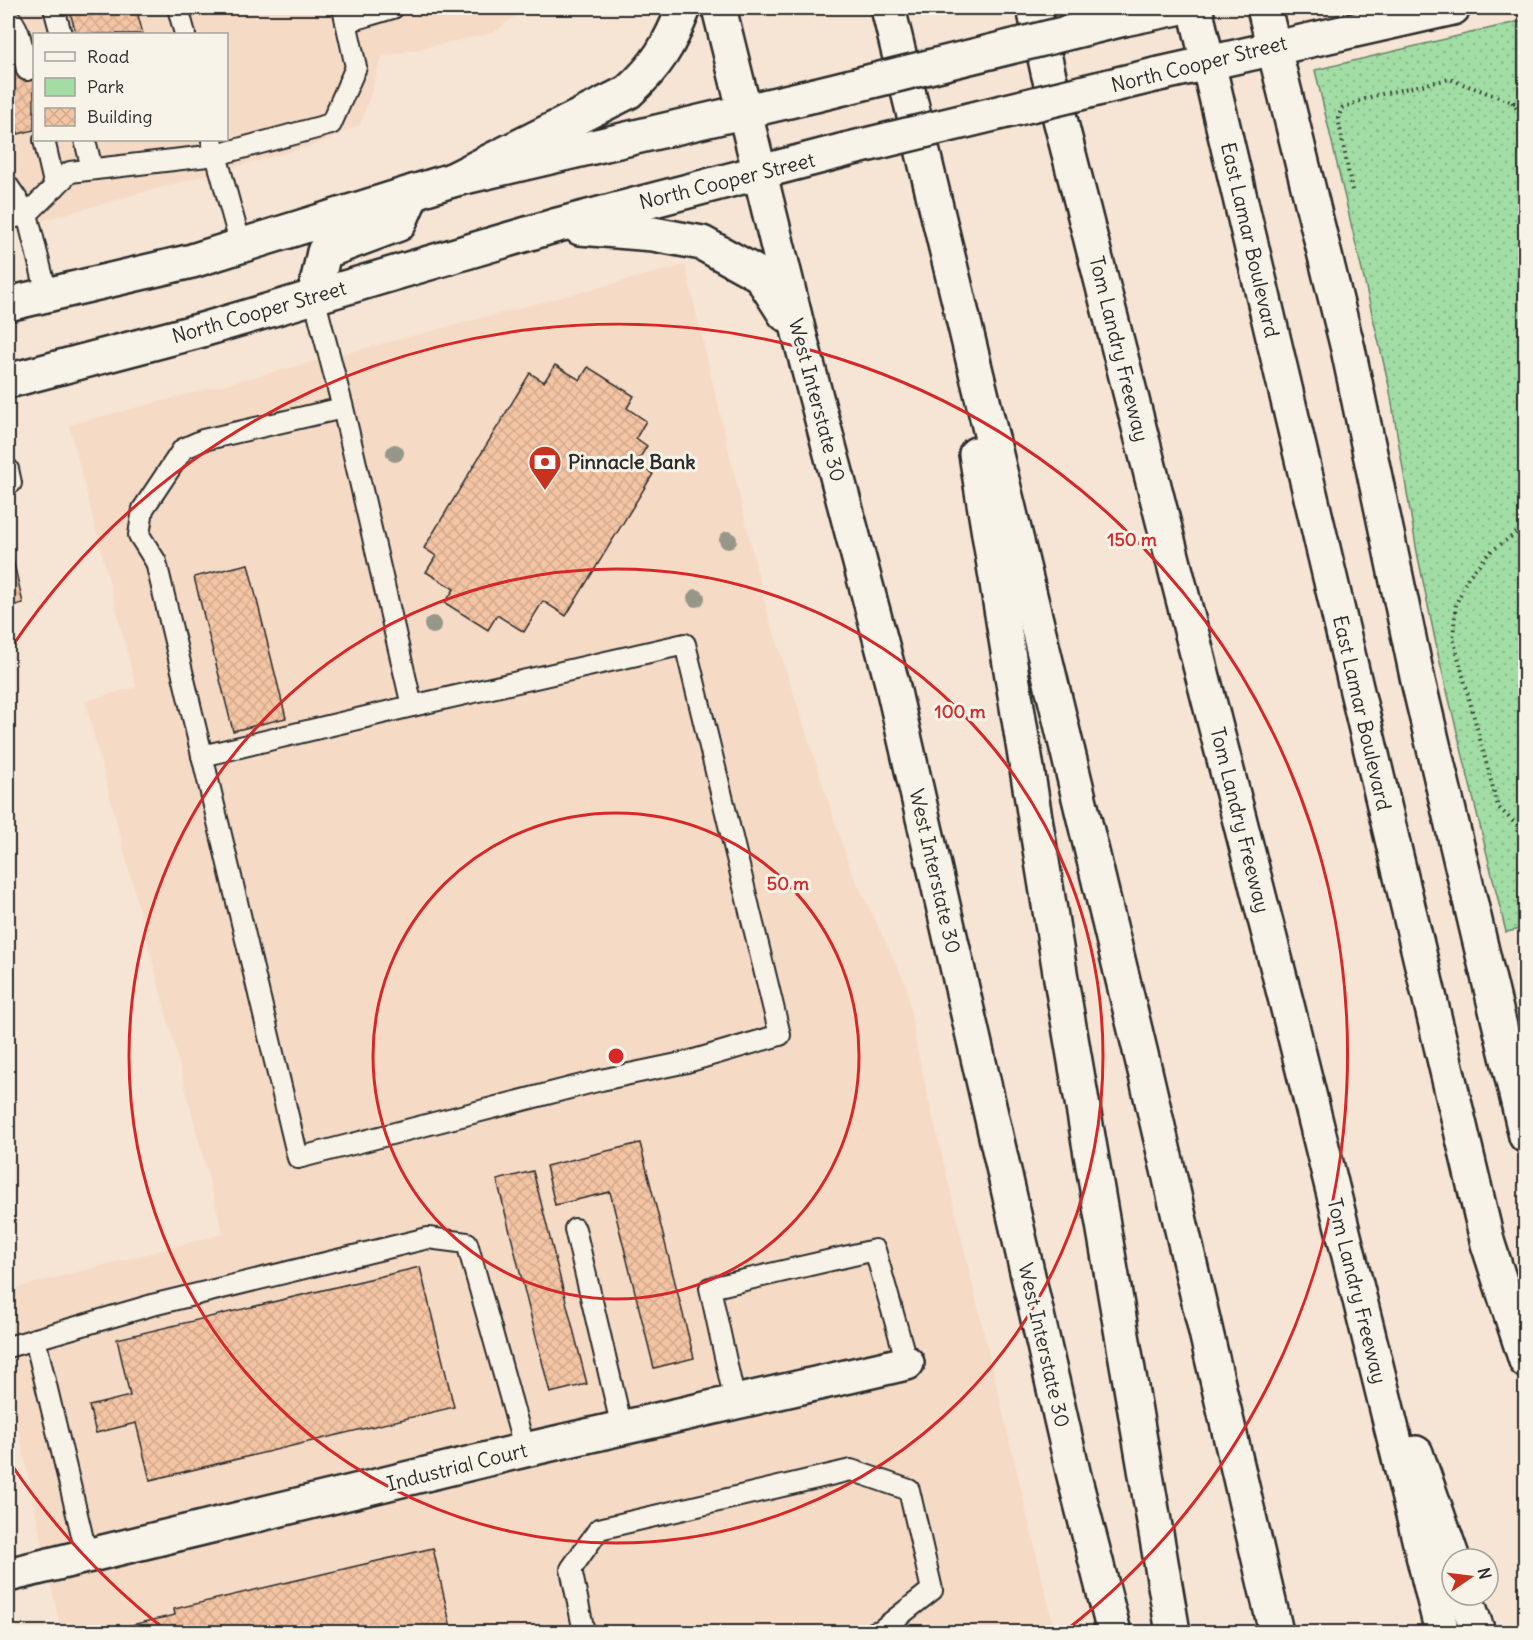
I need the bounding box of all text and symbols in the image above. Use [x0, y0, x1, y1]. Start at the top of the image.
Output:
street label: North Cooper Street [1109, 30, 1289, 97]
legend [33, 33, 228, 141]
text: Road [87, 45, 130, 68]
text: Park [87, 75, 124, 98]
text: Building [87, 105, 152, 128]
street label: East Lamar Boulevard [1216, 140, 1285, 340]
street label: North Cooper Street [637, 147, 817, 214]
street label: Tom Landry Freeway [1084, 253, 1155, 444]
street label: North Cooper Street [169, 275, 349, 348]
street label: West Interstate 30 [784, 315, 851, 484]
bank icon: Pinnacle Bank [527, 444, 563, 491]
place label: Pinnacle Bank [568, 449, 695, 474]
text: 150 m [1107, 528, 1157, 551]
street label: East Lamar Boulevard [1328, 613, 1397, 813]
text: 100 m [935, 700, 986, 723]
street label: Tom Landry Freeway [1205, 724, 1276, 915]
street label: West Interstate 30 [904, 786, 967, 956]
text: 50 m [767, 872, 809, 895]
centre of rings [606, 1046, 626, 1066]
street label: Tom Landry Freeway [1322, 1195, 1393, 1386]
street label: West Interstate 30 [1013, 1260, 1076, 1430]
street label: Industrial Court [384, 1437, 530, 1496]
north arrow [1440, 1547, 1500, 1607]
text: N [1474, 1566, 1496, 1581]

